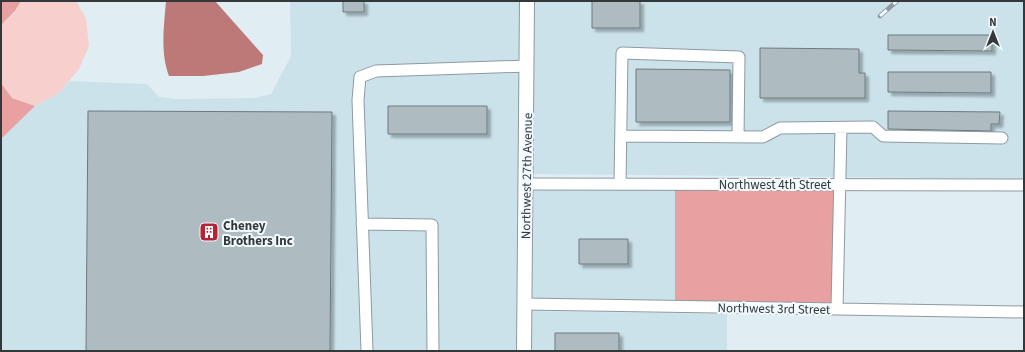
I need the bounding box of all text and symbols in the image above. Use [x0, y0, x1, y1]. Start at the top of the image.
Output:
north arrow [973, 12, 1013, 52]
text: N [989, 15, 997, 30]
street label: Northwest 27th Avenue [517, 113, 537, 239]
street label: Northwest 4th Street [719, 176, 832, 194]
place label: Cheney Brothers Inc [223, 217, 293, 250]
building icon: Cheney Brothers Inc [198, 221, 220, 243]
street label: Northwest 3rd Street [718, 299, 831, 319]

